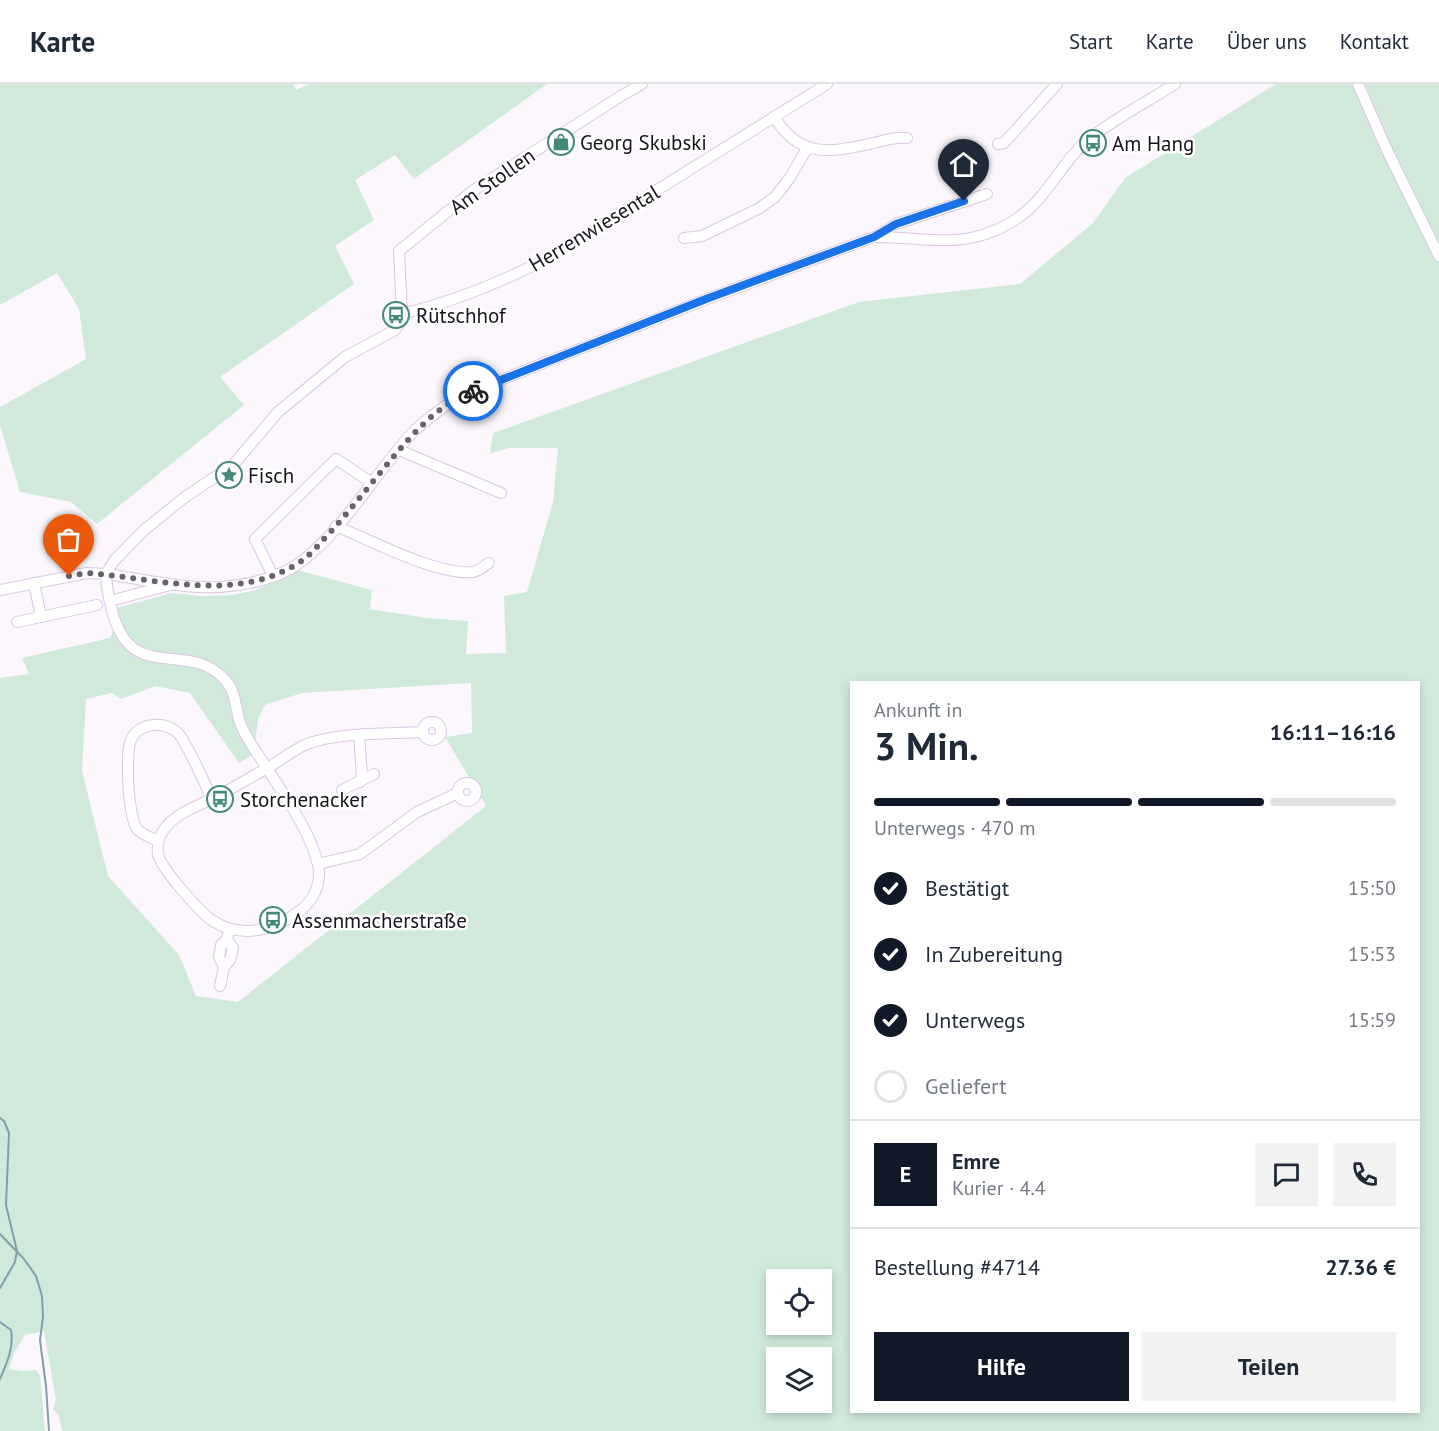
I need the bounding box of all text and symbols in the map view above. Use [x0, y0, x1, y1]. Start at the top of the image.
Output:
text: Karte [30, 23, 95, 60]
text: Start [1069, 28, 1113, 55]
text: Karte [1146, 28, 1194, 55]
text: Über uns [1227, 28, 1307, 55]
text: Kontakt [1340, 28, 1409, 55]
shop icon: Georg Skubski [546, 127, 576, 157]
bus stop icon: Am Hang [1078, 128, 1108, 158]
place label: Georg Skubski [580, 129, 707, 156]
place label: Am Hang [1112, 130, 1194, 157]
pin [938, 139, 989, 201]
street label: Am Stollen [444, 142, 540, 220]
icon: home [947, 148, 980, 181]
street label: Herrenwiesental [524, 178, 664, 278]
bus stop icon: Rütschhof [381, 300, 411, 330]
place label: Rütschhof [416, 302, 507, 329]
courier [443, 361, 503, 421]
icon: bike [457, 375, 490, 408]
place icon: Fisch [214, 460, 244, 490]
place label: Fisch [248, 462, 294, 489]
pin [43, 514, 94, 576]
icon: bag [52, 523, 85, 556]
text: Ankunft in [874, 697, 962, 723]
text: 16:11–16:16 [1270, 718, 1396, 746]
text: 3 Min. [874, 720, 979, 771]
bus stop icon: Storchenacker [205, 784, 235, 814]
place label: Storchenacker [240, 786, 367, 813]
text: Unterwegs · 470 m [874, 815, 1035, 841]
icon: check [874, 872, 907, 905]
text: Bestätigt [925, 874, 1009, 902]
text: 15:50 [1348, 875, 1396, 901]
bus stop icon: Assenmacherstraße [258, 905, 288, 935]
place label: Assenmacherstraße [292, 907, 467, 934]
icon: check [874, 938, 907, 971]
text: In Zubereitung [925, 940, 1063, 968]
text: 15:53 [1348, 941, 1396, 967]
icon: check [874, 1004, 907, 1037]
text: Unterwegs [925, 1006, 1025, 1034]
text: 15:59 [1348, 1007, 1396, 1033]
text: Geliefert [925, 1072, 1007, 1100]
button: chat [1255, 1143, 1318, 1206]
button: phone [1333, 1143, 1396, 1206]
text: Emre [952, 1147, 1000, 1175]
text: E [900, 1160, 911, 1188]
text: Kurier · 4.4 [952, 1175, 1046, 1201]
text: Bestellung #4714 [874, 1253, 1040, 1281]
text: 27.36 € [1325, 1253, 1396, 1281]
map controls [766, 1269, 832, 1413]
button: locate [766, 1269, 832, 1335]
button: Hilfe [874, 1332, 1129, 1401]
button: Teilen [1141, 1332, 1396, 1401]
button: layers [766, 1347, 832, 1413]

